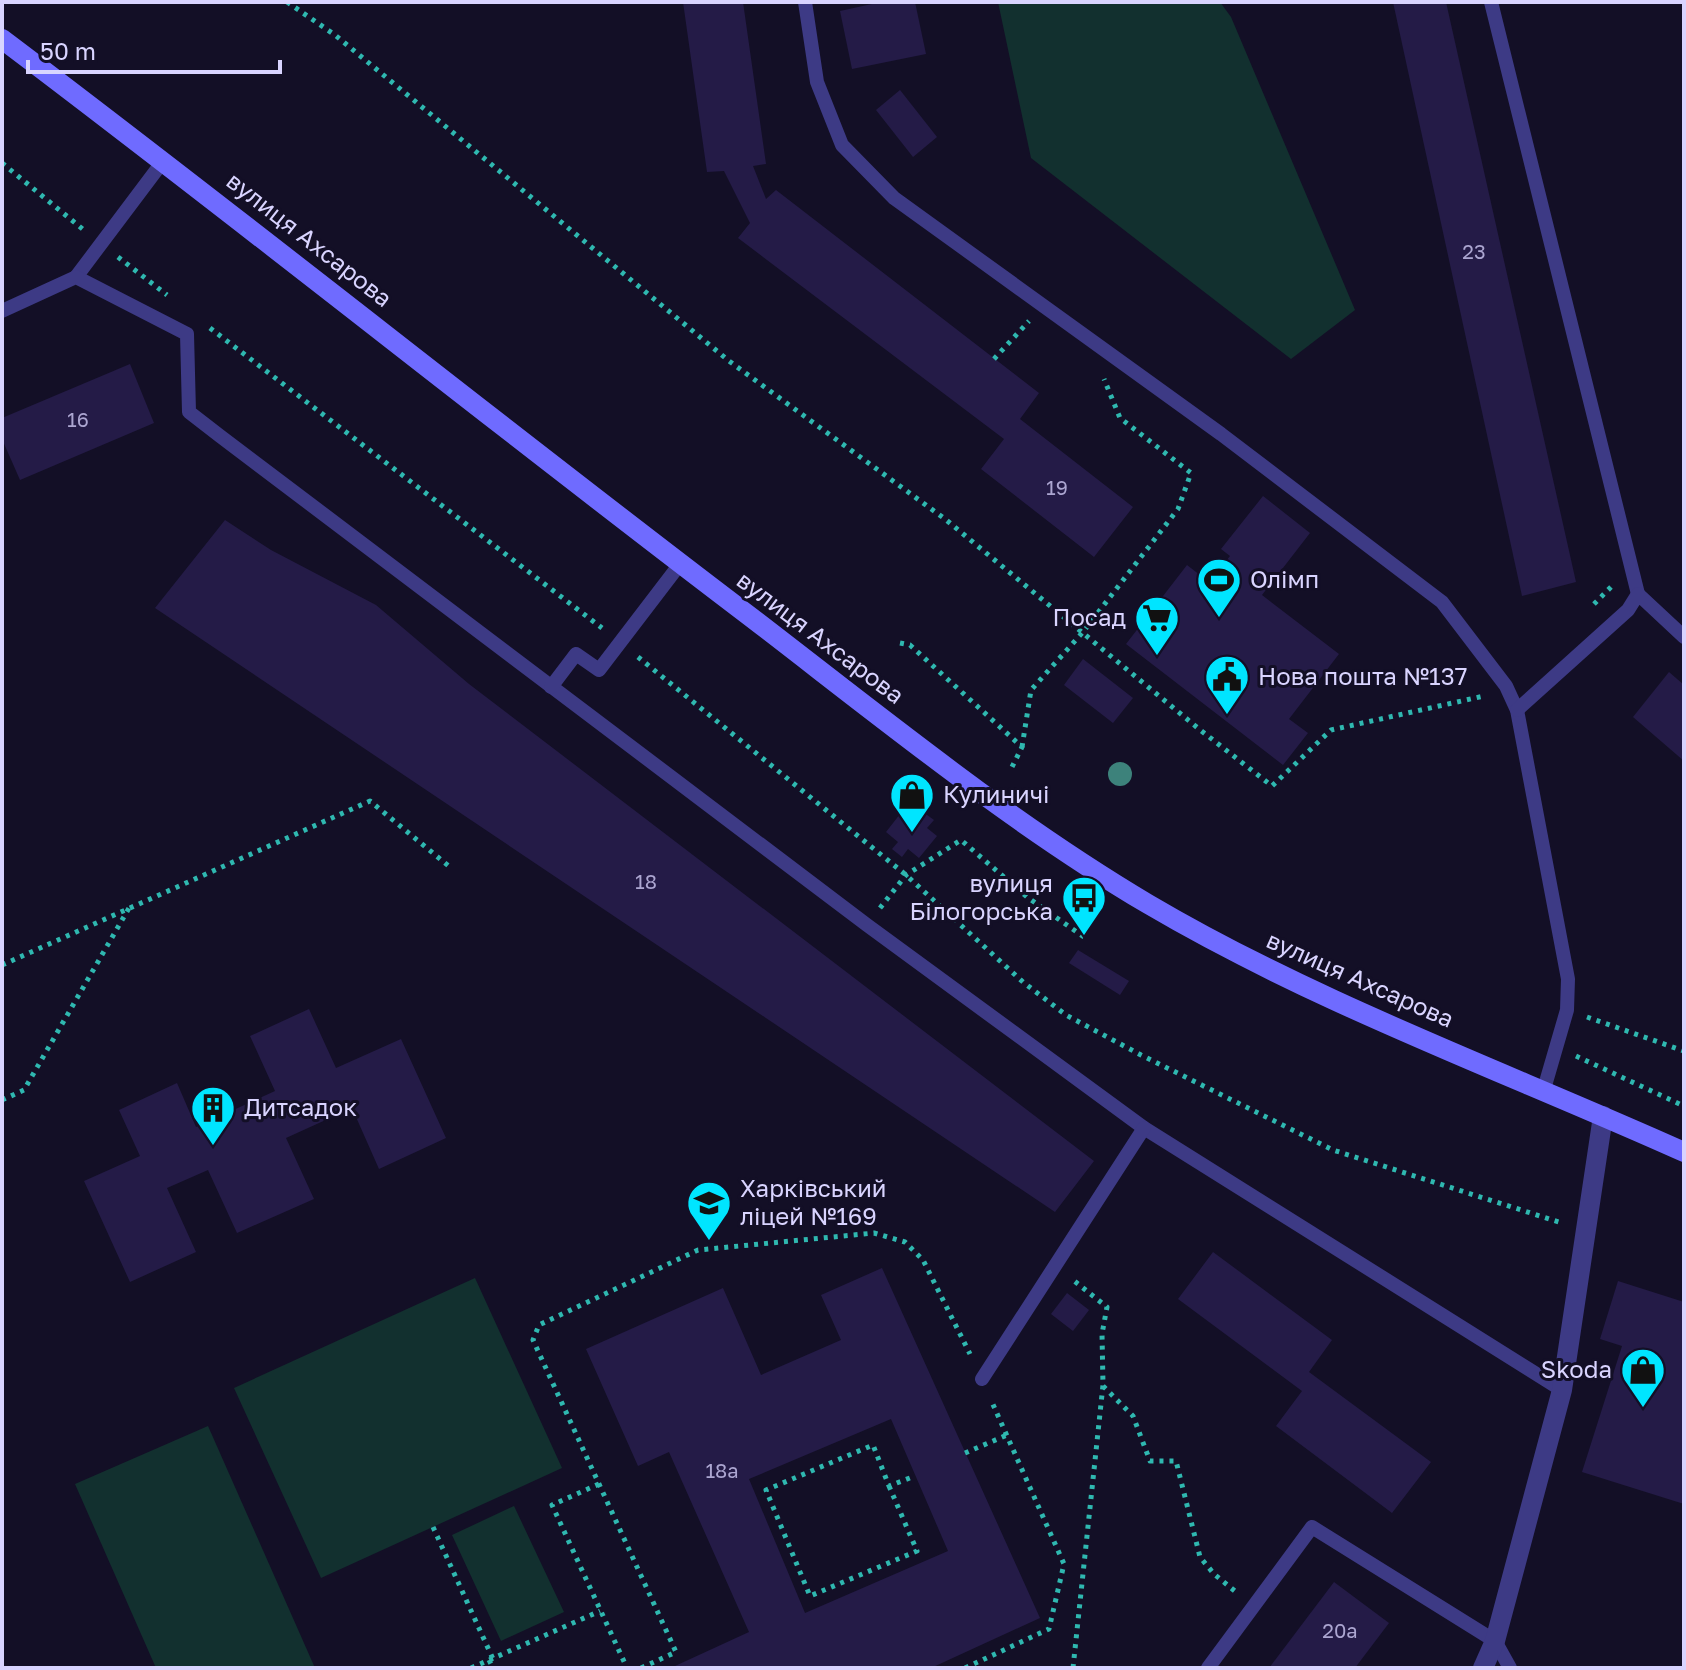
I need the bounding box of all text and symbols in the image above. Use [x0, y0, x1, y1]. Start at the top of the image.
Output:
scale bar [28, 24, 280, 74]
text: 50 m [40, 36, 96, 65]
street label: вулиця Ахсарова [222, 165, 398, 312]
house number: 23 [1462, 239, 1486, 263]
house number: 16 [67, 407, 89, 431]
house number: 19 [1046, 475, 1068, 499]
sports icon: Олімп [1195, 556, 1243, 619]
place label: Олімп [1250, 564, 1319, 593]
street label: вулиця Ахсарова [732, 565, 910, 709]
supermarket icon: Посад [1133, 594, 1181, 657]
place label: Посад [1052, 602, 1126, 631]
public building icon: Нова пошта №137 [1203, 653, 1251, 716]
place label: Нова пошта №137 [1258, 661, 1468, 690]
shop icon: Кулиничі [888, 771, 936, 834]
place label: Кулиничі [943, 779, 1050, 808]
place label: вулиця Білогорська [909, 868, 1053, 925]
house number: 18 [635, 869, 657, 893]
bus stop icon: вулиця Білогорська [1060, 874, 1108, 937]
street label: вулиця Ахсарова [1263, 924, 1459, 1033]
building icon: Дитсадок [189, 1084, 237, 1147]
place label: Дитсадок [244, 1092, 357, 1121]
place label: Харківський ліцей №169 [740, 1173, 886, 1230]
school or university icon: Харківський ліцей №169 [685, 1179, 733, 1242]
shop icon: Skoda [1619, 1346, 1667, 1409]
place label: Skoda [1541, 1354, 1612, 1383]
house number: 18а [705, 1458, 739, 1482]
house number: 20а [1322, 1618, 1358, 1642]

